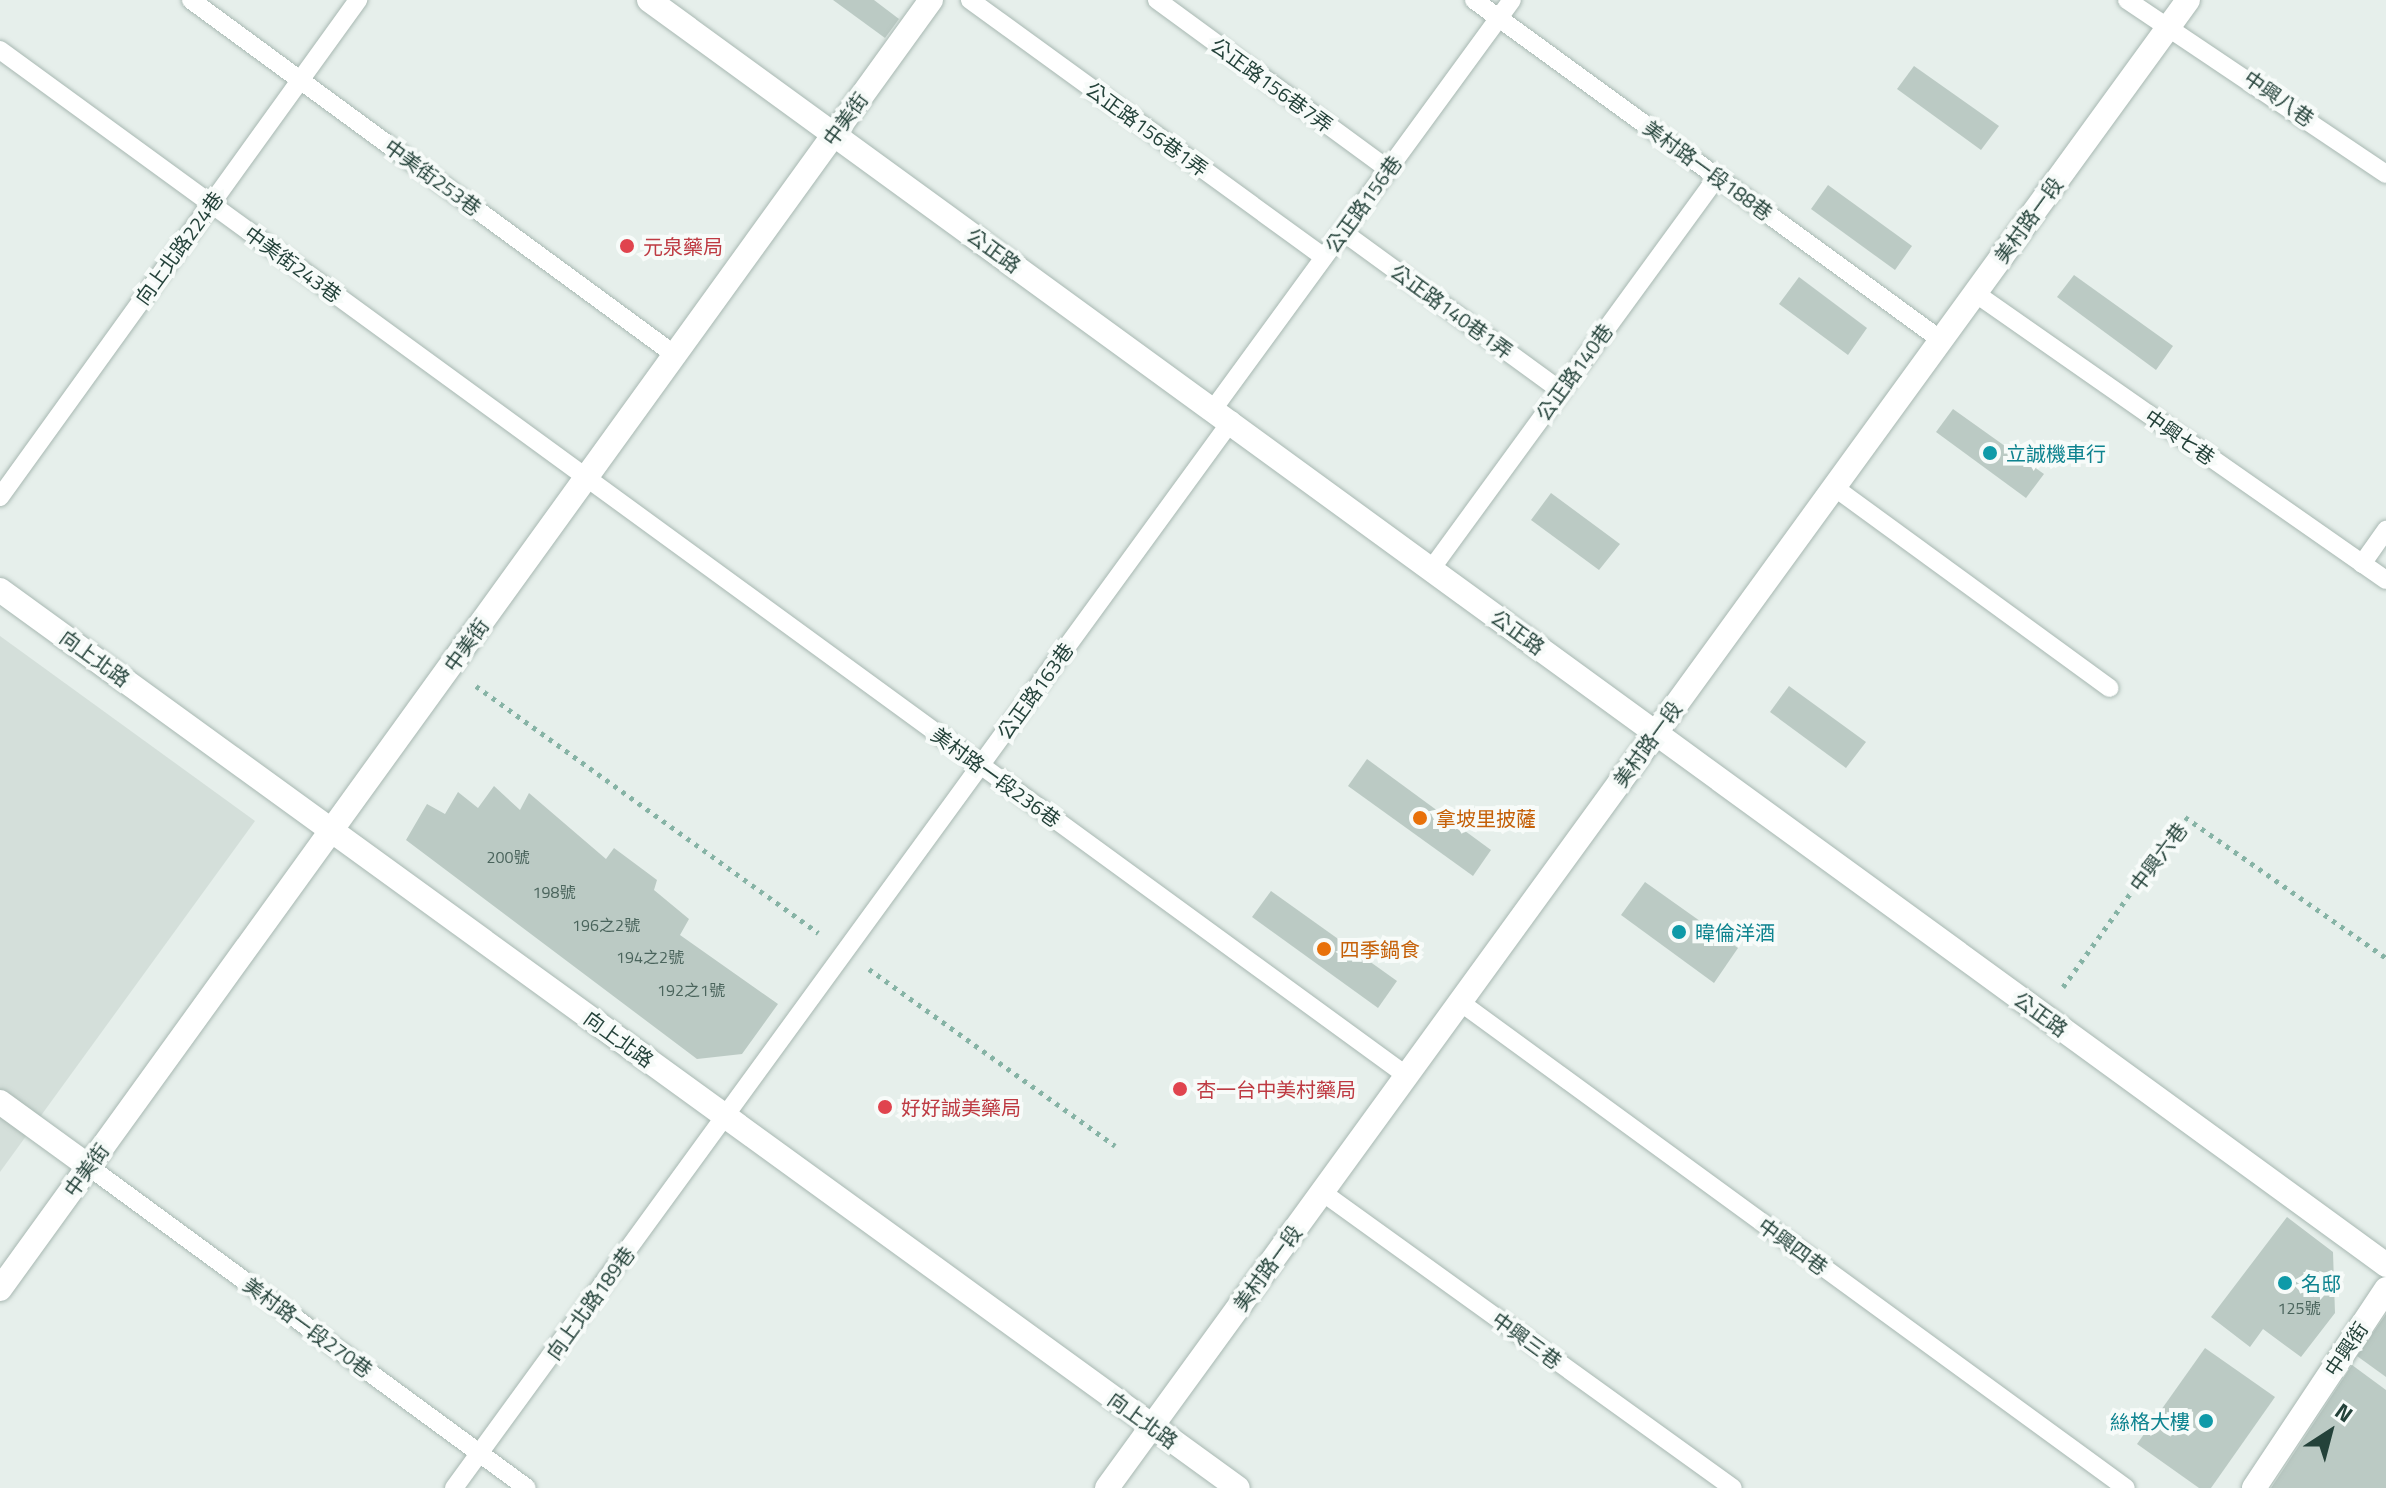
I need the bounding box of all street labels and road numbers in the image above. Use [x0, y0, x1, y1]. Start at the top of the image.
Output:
street label: 公正路156巷7弄 [1206, 33, 1338, 137]
street label: 中興八巷 [2239, 65, 2319, 131]
street label: 公正路156巷1弄 [1081, 77, 1213, 181]
street label: 中美街 [818, 88, 872, 150]
street label: 美村路一段188巷 [1639, 115, 1777, 225]
street label: 中美街253巷 [380, 134, 486, 220]
street label: 公正路156巷 [1320, 151, 1406, 257]
street label: 美村路一段 [1989, 172, 2067, 268]
street label: 向上北路224巷 [130, 187, 228, 309]
street label: 中美街243巷 [240, 221, 346, 307]
street label: 公正路 [963, 223, 1025, 277]
street label: 公正路140巷1弄 [1386, 259, 1518, 363]
street label: 公正路140巷 [1531, 319, 1617, 425]
street label: 中興七巷 [2140, 404, 2220, 470]
street label: 公正路 [1487, 605, 1549, 659]
street label: 中美街 [439, 614, 493, 676]
street label: 向上北路 [56, 625, 134, 691]
street label: 公正路163巷 [992, 638, 1078, 744]
street label: 美村路一段 [1608, 696, 1686, 792]
street label: 美村路一段236巷 [927, 722, 1065, 832]
street label: 中興六巷 [2124, 818, 2192, 896]
street label: 公正路 [2010, 987, 2072, 1041]
street label: 向上北路 [580, 1006, 658, 1072]
street label: 中美街 [59, 1139, 113, 1201]
street label: 中興四巷 [1754, 1213, 1832, 1279]
street label: 美村路一段 [1228, 1220, 1306, 1316]
street label: 向上北路189巷 [541, 1242, 639, 1364]
street label: 美村路一段270巷 [239, 1272, 377, 1382]
street label: 中興三巷 [1488, 1307, 1566, 1373]
street label: 中興街 [2319, 1317, 2373, 1381]
street label: 向上北路 [1104, 1387, 1182, 1453]

